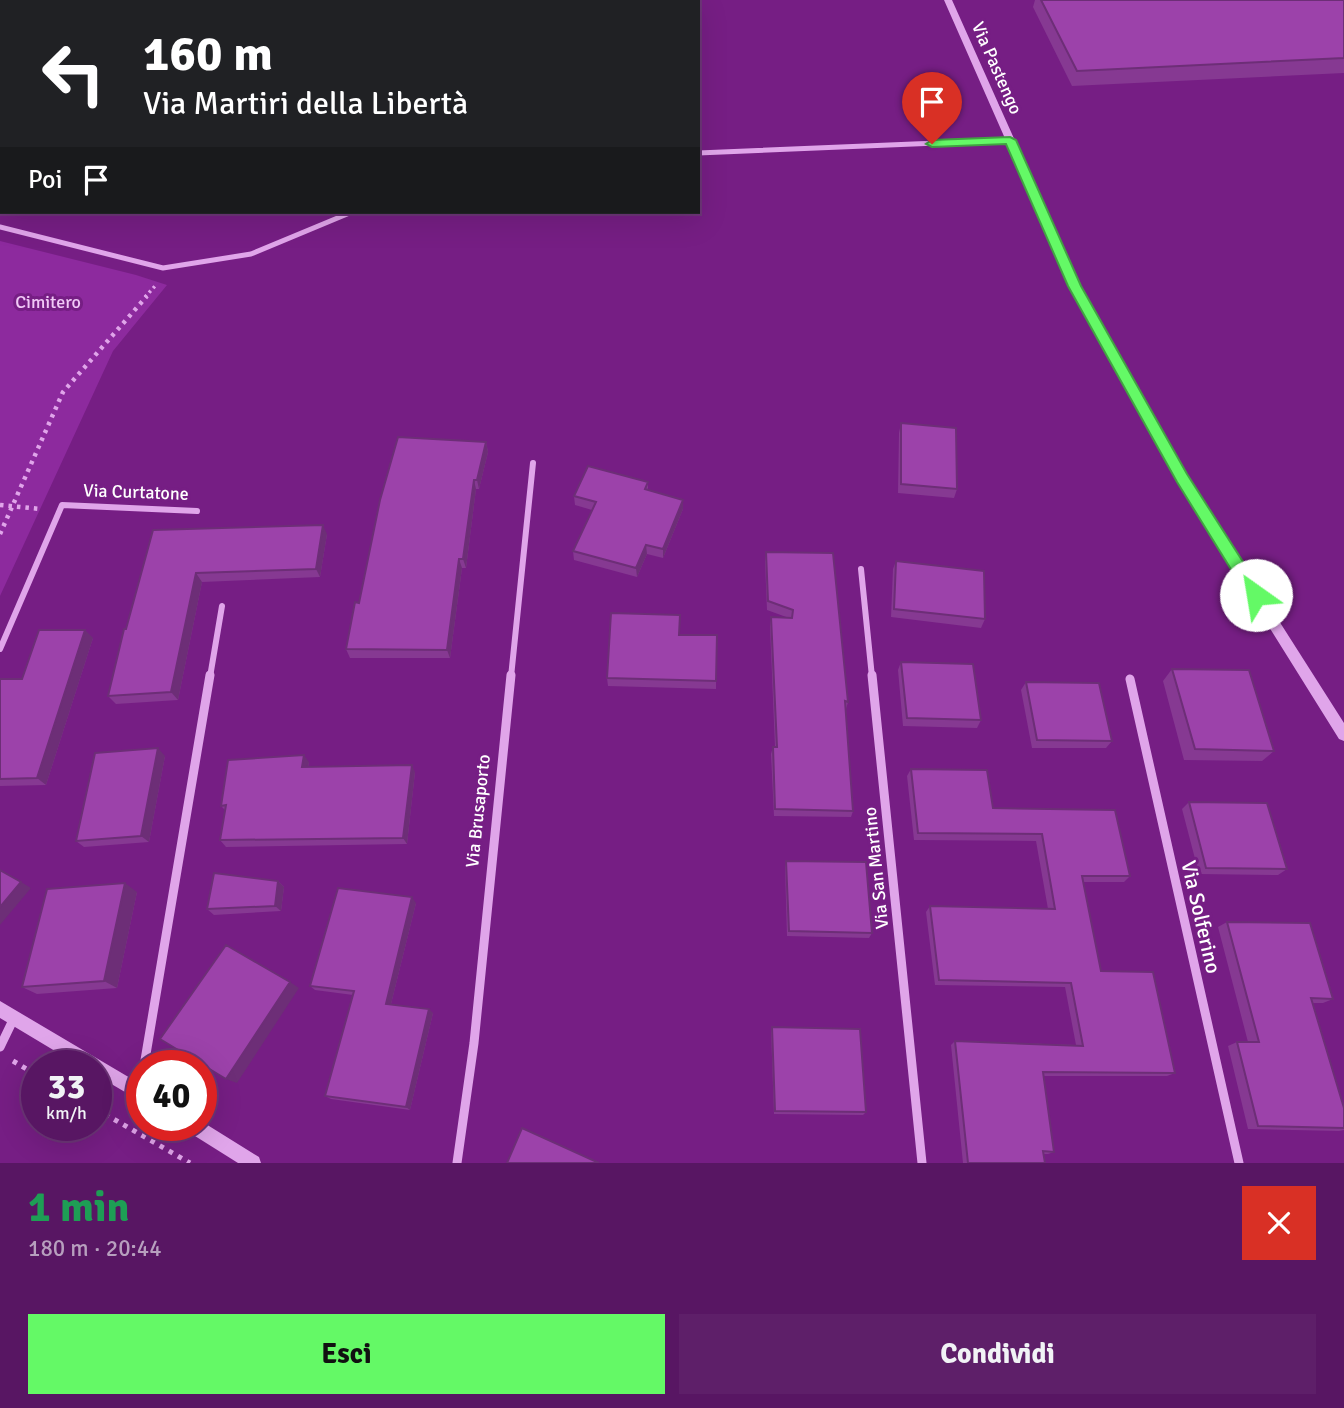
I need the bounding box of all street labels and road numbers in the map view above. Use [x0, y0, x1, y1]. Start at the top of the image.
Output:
street label: Via Pastengo [967, 18, 1027, 118]
street label: Via Curtatone [83, 479, 189, 505]
street label: Via Brusaporto [461, 753, 495, 869]
street label: Via San Martino [859, 806, 893, 930]
street label: Via Solferino [1175, 858, 1227, 976]

